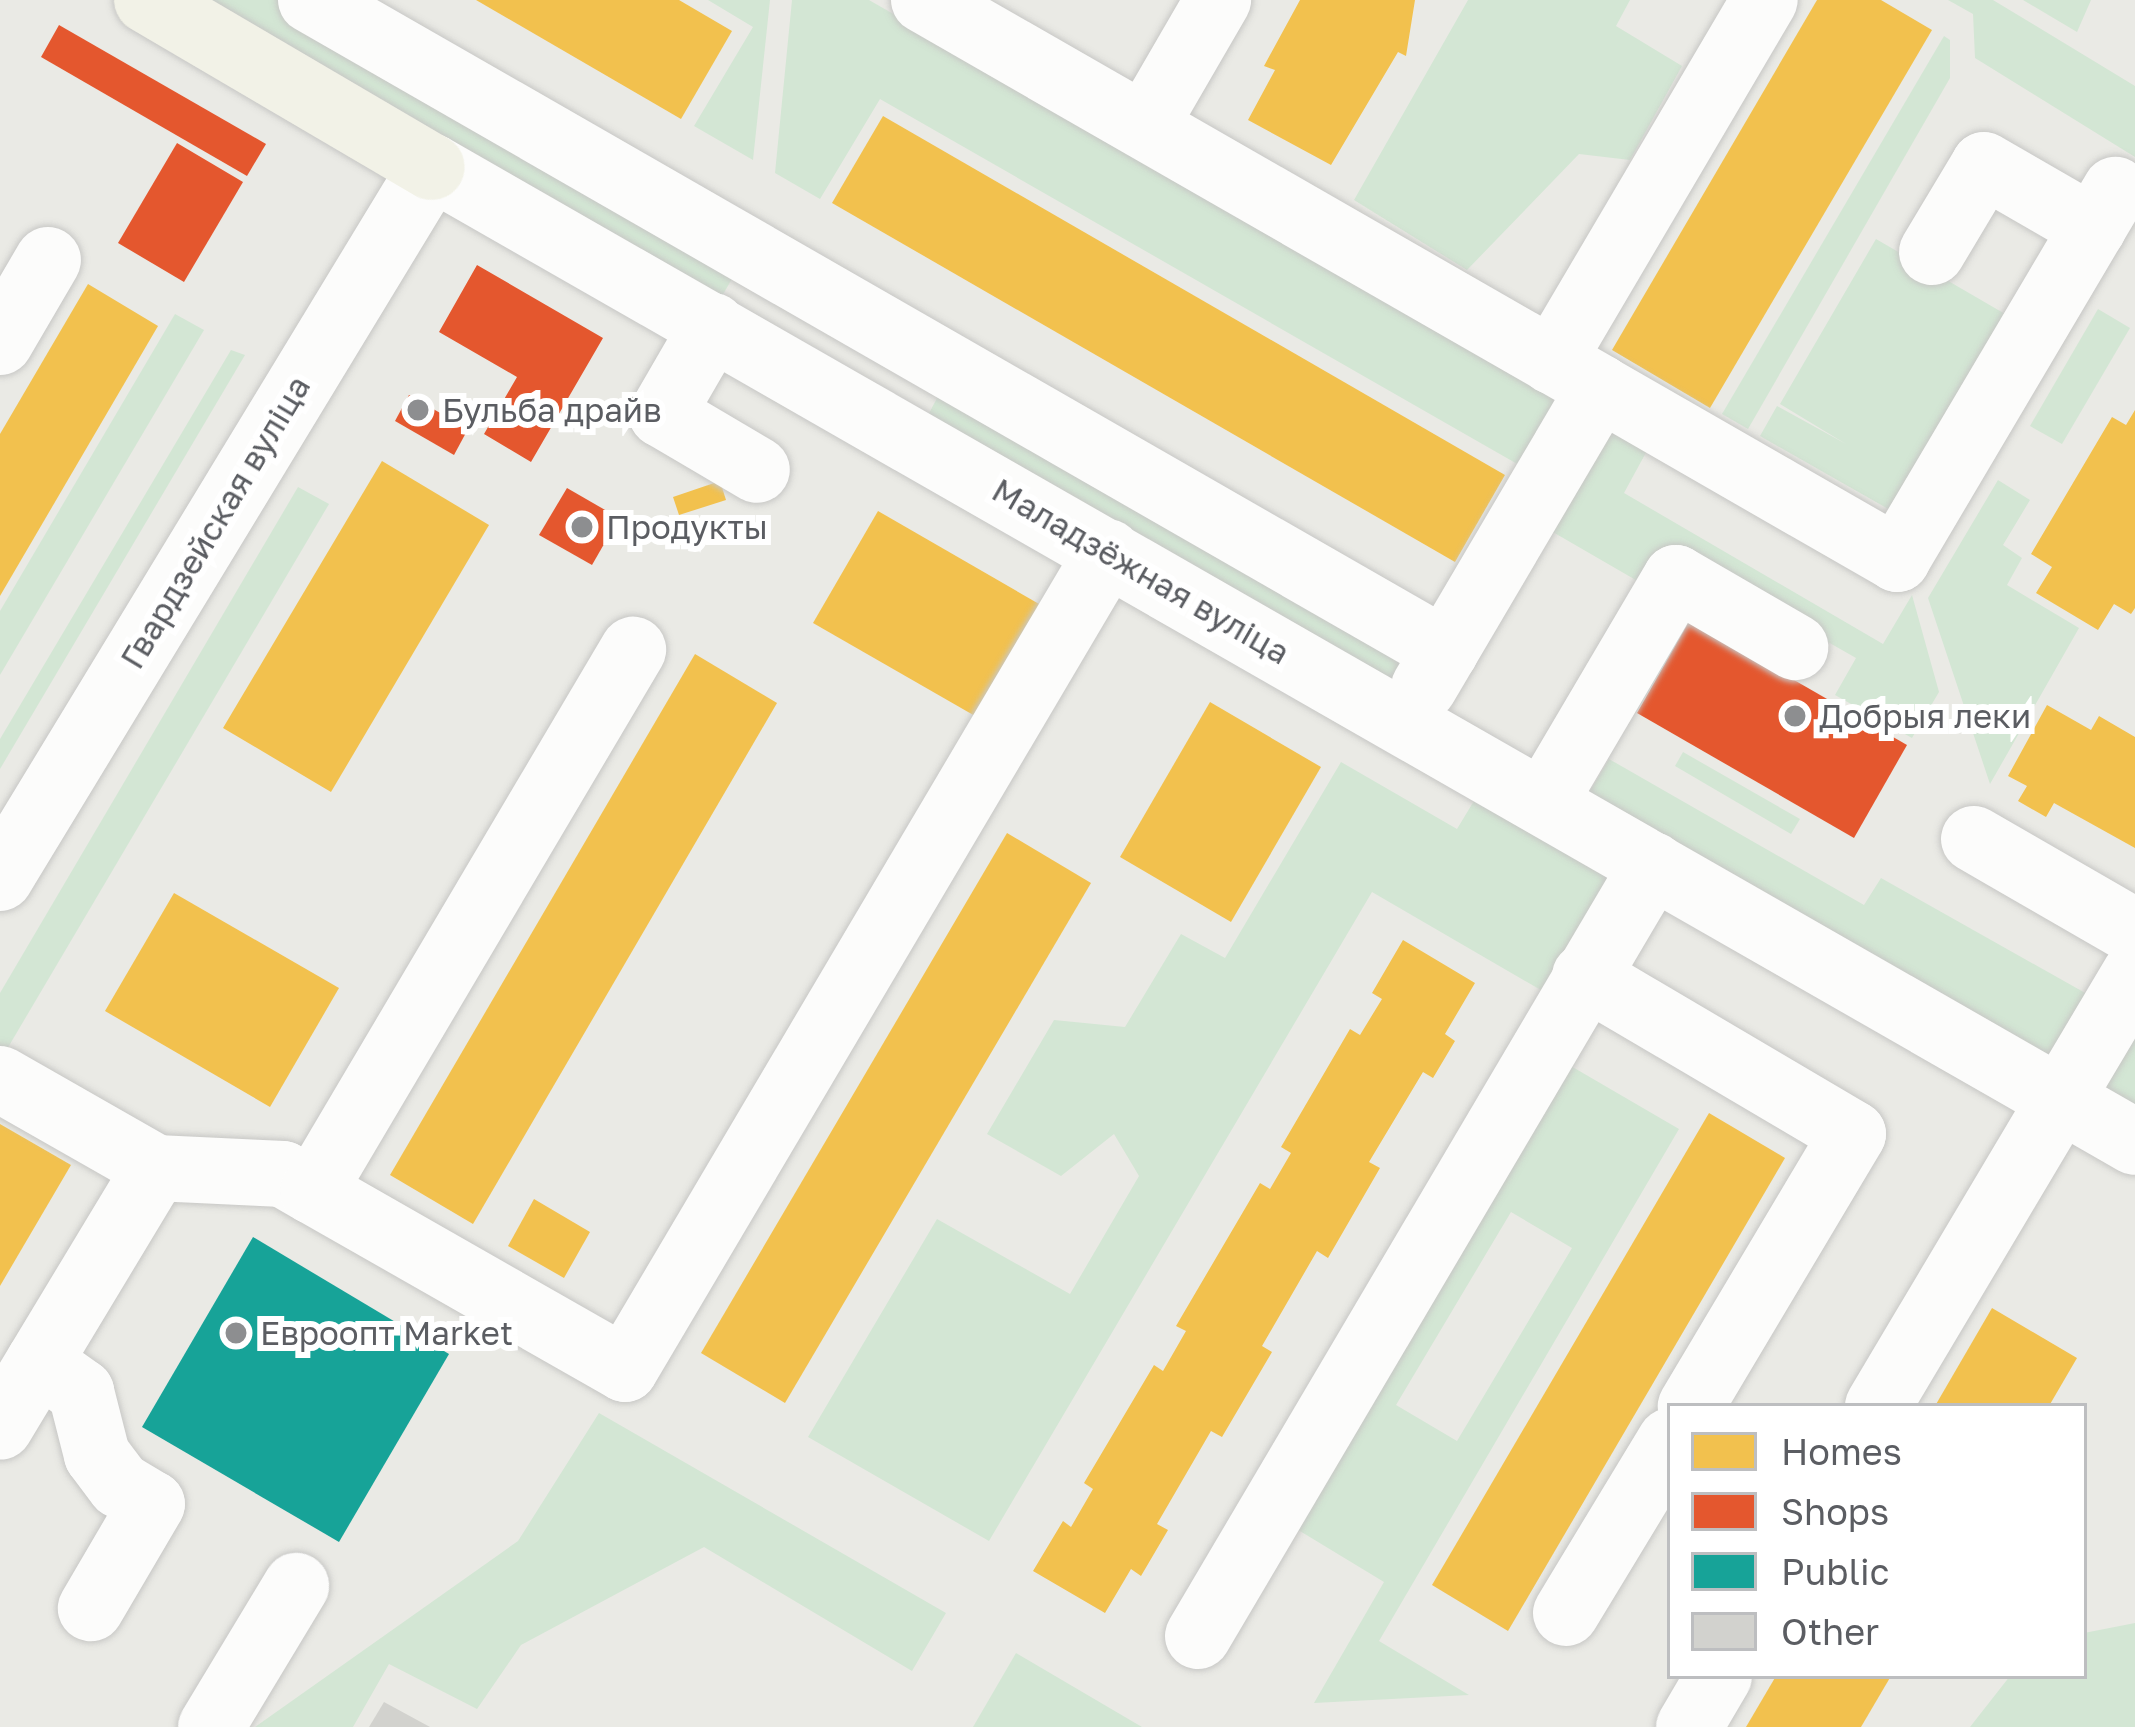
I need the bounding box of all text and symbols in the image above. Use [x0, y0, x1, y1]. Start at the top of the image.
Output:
street label: Гвардзейская вуліца [112, 368, 318, 676]
place label: Бульба драйв [442, 390, 662, 430]
marker: Бульба драйв [405, 397, 431, 423]
street label: Маладзёжная вуліца [985, 470, 1297, 672]
place label: Продукты [606, 507, 768, 547]
marker: Продукты [569, 514, 595, 540]
place label: Добрыя леки [1819, 696, 2031, 736]
marker: Добрыя леки [1782, 703, 1808, 729]
place label: Евроопт Market [260, 1313, 513, 1353]
marker: Евроопт Market [223, 1320, 249, 1346]
legend [1667, 1403, 2087, 1679]
text: Homes [1781, 1430, 1902, 1473]
text: Shops [1781, 1490, 1889, 1533]
text: Public [1781, 1550, 1889, 1593]
text: Other [1781, 1610, 1879, 1653]

